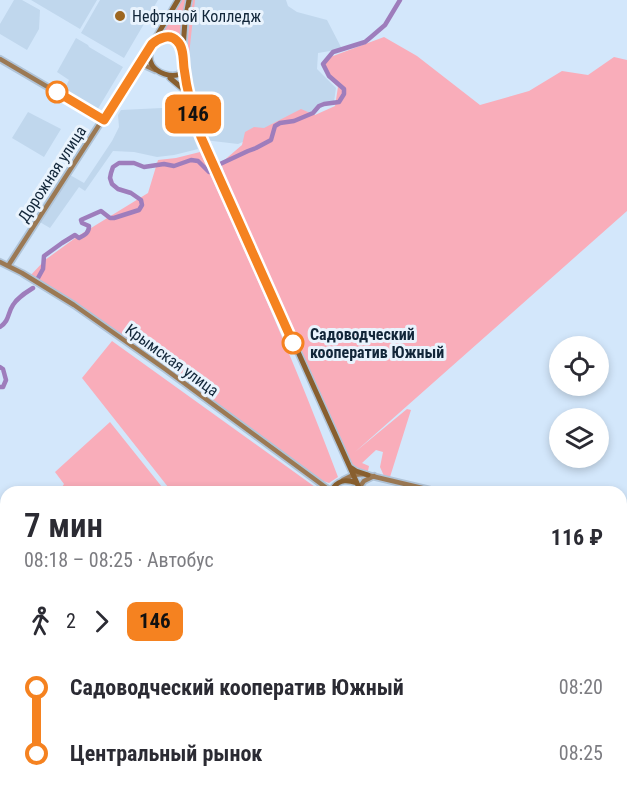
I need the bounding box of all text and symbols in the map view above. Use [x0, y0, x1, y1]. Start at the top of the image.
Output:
place label: Нефтяной Колледж [132, 7, 261, 26]
marker: Нефтяной Колледж [113, 9, 127, 23]
unlabelled marker [46, 81, 68, 103]
line badge: 146 [158, 94, 228, 134]
text: 146 [177, 102, 209, 126]
street label: Дорожная улица [14, 122, 90, 226]
street label: Крымская улица [122, 320, 222, 400]
place label: Садоводческий кооператив Южный [310, 325, 444, 362]
marker: Садоводческий кооператив Южный [282, 332, 304, 354]
map controls [549, 336, 609, 468]
button: locate [549, 336, 609, 396]
button: layers [549, 408, 609, 468]
text: 7 мин [24, 506, 103, 545]
text: 116 ₽ [551, 525, 603, 550]
text: 08:18 – 08:25 · Автобус [24, 548, 214, 572]
icon: walk [24, 605, 57, 638]
icon: forward [85, 605, 118, 638]
text: 2 [66, 609, 76, 633]
text: 146 [139, 609, 171, 633]
text: Садоводческий кооператив Южный [70, 675, 404, 700]
text: 08:20 [559, 675, 603, 699]
text: Центральный рынок [70, 741, 262, 766]
text: 08:25 [559, 741, 603, 765]

